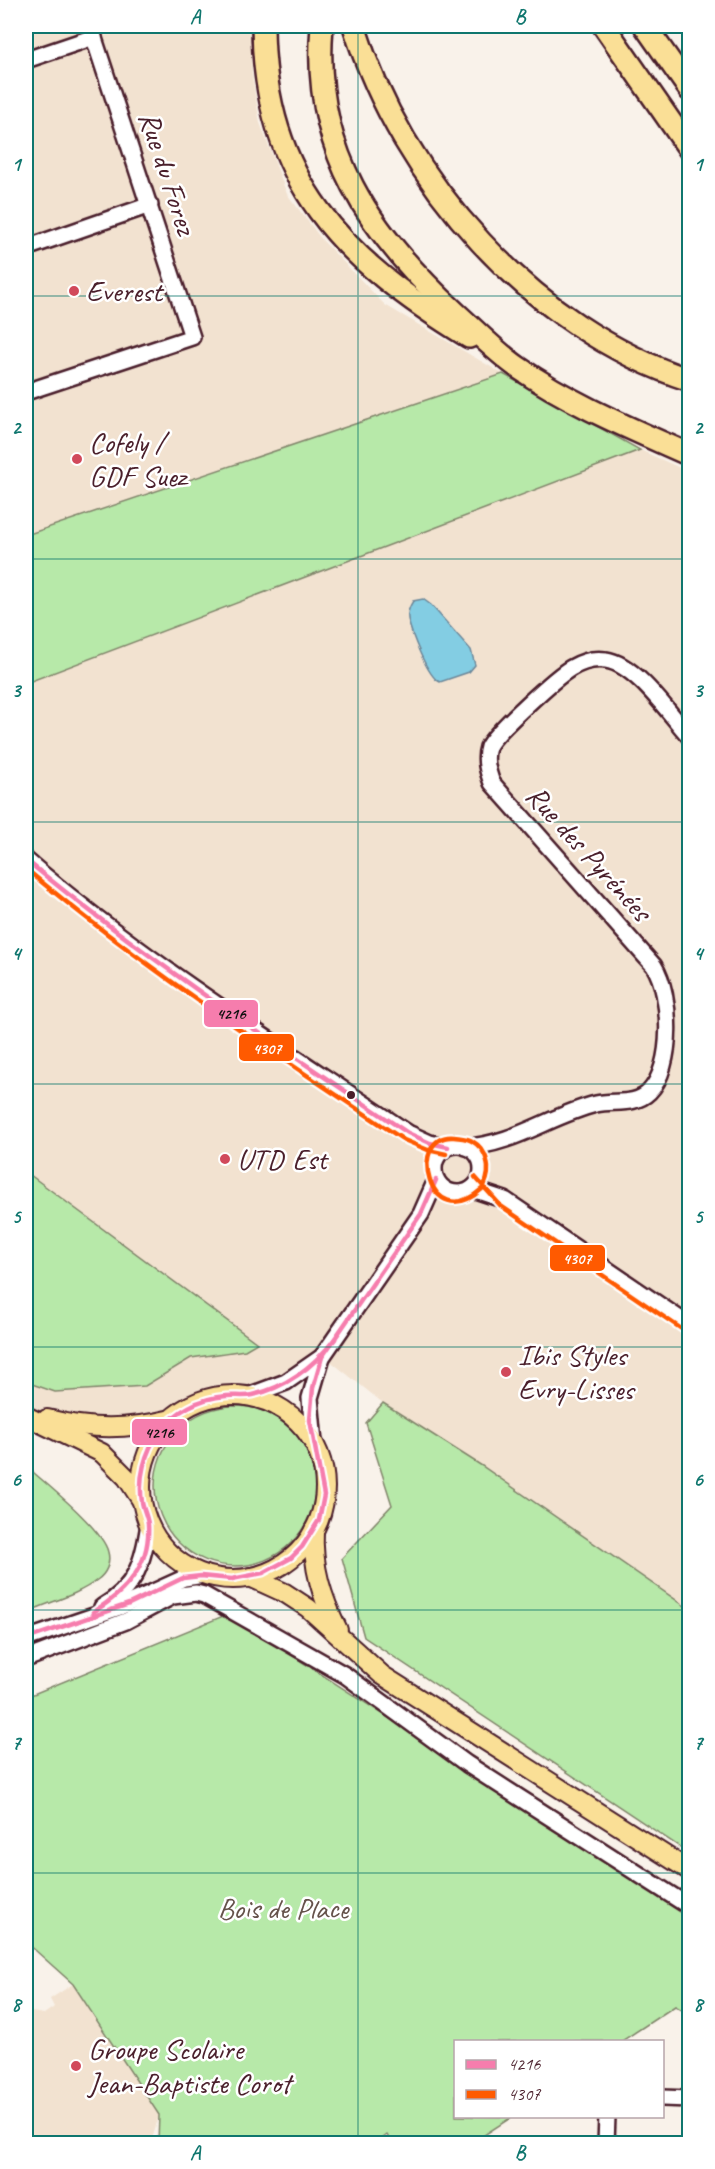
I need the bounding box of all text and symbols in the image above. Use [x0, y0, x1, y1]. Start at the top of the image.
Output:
text: A [190, 4, 202, 29]
text: B [515, 4, 527, 29]
street label: Rue du Forez [130, 107, 206, 241]
text: 1 [12, 152, 23, 177]
text: 1 [694, 152, 705, 177]
place label: Everest [86, 272, 165, 310]
marker: Everest [67, 284, 81, 298]
text: 2 [12, 415, 23, 440]
text: 2 [694, 415, 705, 440]
place label: Cofely / GDF Suez [89, 423, 189, 495]
marker: Cofely / GDF Suez [70, 452, 84, 466]
text: 3 [12, 678, 23, 703]
text: 3 [694, 678, 705, 703]
street label: Rue des Pyrénées [518, 777, 662, 931]
text: 4 [12, 941, 24, 966]
text: 4 [694, 941, 706, 966]
line badge: 4216 [203, 999, 259, 1028]
text: 4216 [216, 1004, 247, 1024]
line badge: 4307 [238, 1033, 295, 1062]
text: 4307 [253, 1039, 283, 1059]
unlabelled marker [345, 1089, 357, 1101]
place label: UTD Est [237, 1140, 330, 1178]
marker: UTD Est [218, 1152, 232, 1166]
text: 5 [12, 1204, 23, 1229]
text: 5 [694, 1204, 705, 1229]
line badge: 4307 [549, 1244, 606, 1272]
text: 4307 [563, 1249, 593, 1269]
place label: Ibis Styles Evry-Lisses [518, 1336, 636, 1408]
marker: Ibis Styles Evry-Lisses [499, 1365, 513, 1379]
line badge: 4216 [131, 1418, 188, 1446]
text: 4216 [144, 1423, 175, 1443]
text: 6 [11, 1467, 22, 1492]
text: 6 [693, 1467, 704, 1492]
text: 7 [12, 1730, 23, 1755]
text: 7 [694, 1730, 705, 1755]
park label: Bois de Place [218, 1889, 351, 1927]
text: 8 [12, 1992, 24, 2017]
text: 8 [694, 1992, 706, 2017]
place label: Groupe Scolaire Jean-Baptiste Corot [86, 2030, 295, 2102]
legend [454, 2040, 664, 2118]
text: 4216 [508, 2053, 541, 2075]
marker: Groupe Scolaire Jean-Baptiste Corot [69, 2059, 83, 2073]
text: 4307 [508, 2083, 541, 2105]
text: A [190, 2140, 202, 2165]
text: B [515, 2140, 527, 2165]

